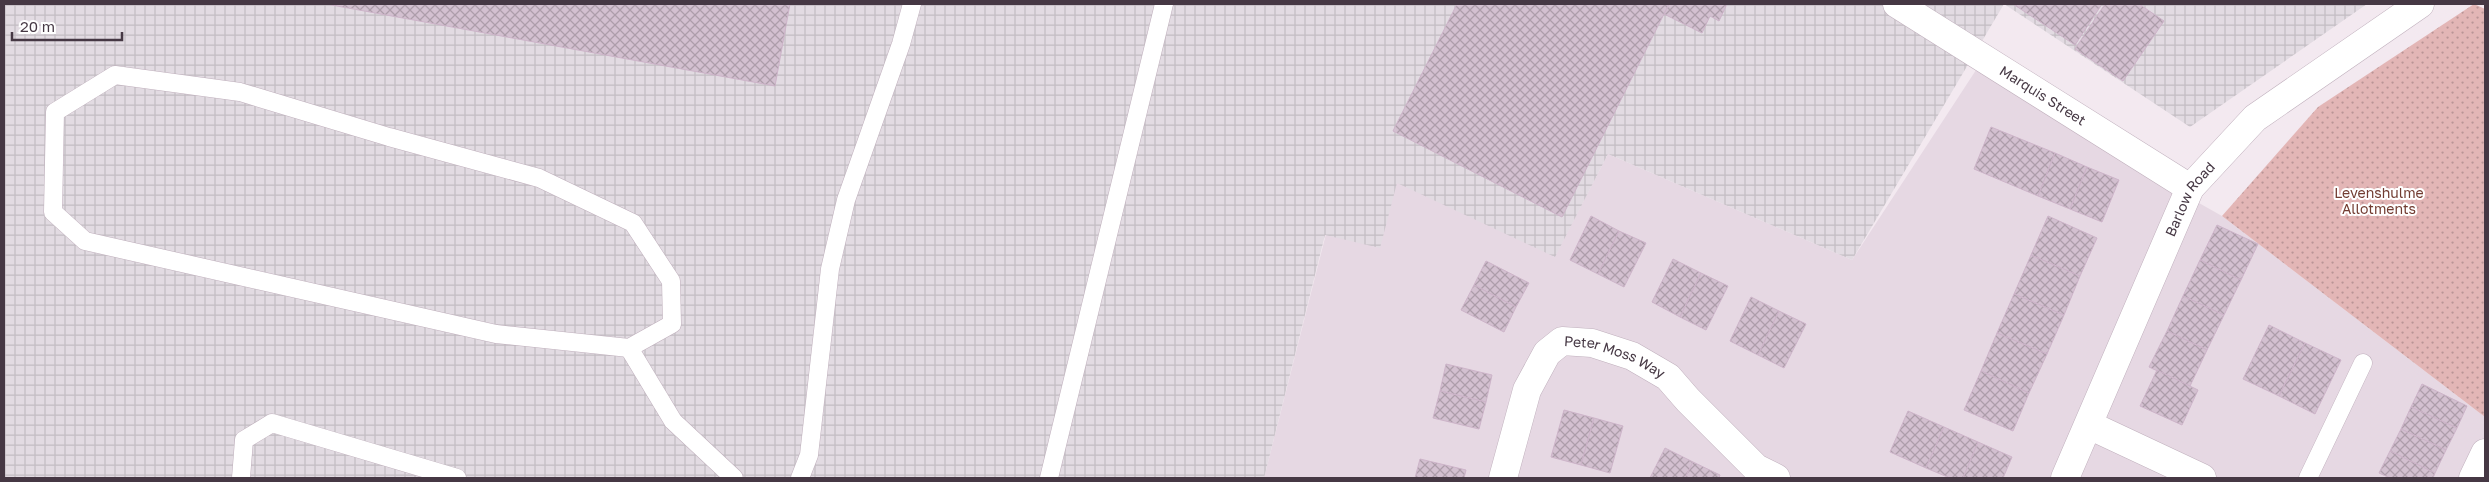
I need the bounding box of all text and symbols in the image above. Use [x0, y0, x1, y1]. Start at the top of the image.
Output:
scale bar [12, 10, 122, 42]
text: 20 m [20, 17, 55, 35]
street label: Marquis Street [1997, 62, 2089, 128]
street label: Barlow Road [2161, 158, 2218, 239]
park label: Levenshulme Allotments [2334, 184, 2424, 217]
street label: Peter Moss Way [1563, 332, 1669, 382]

